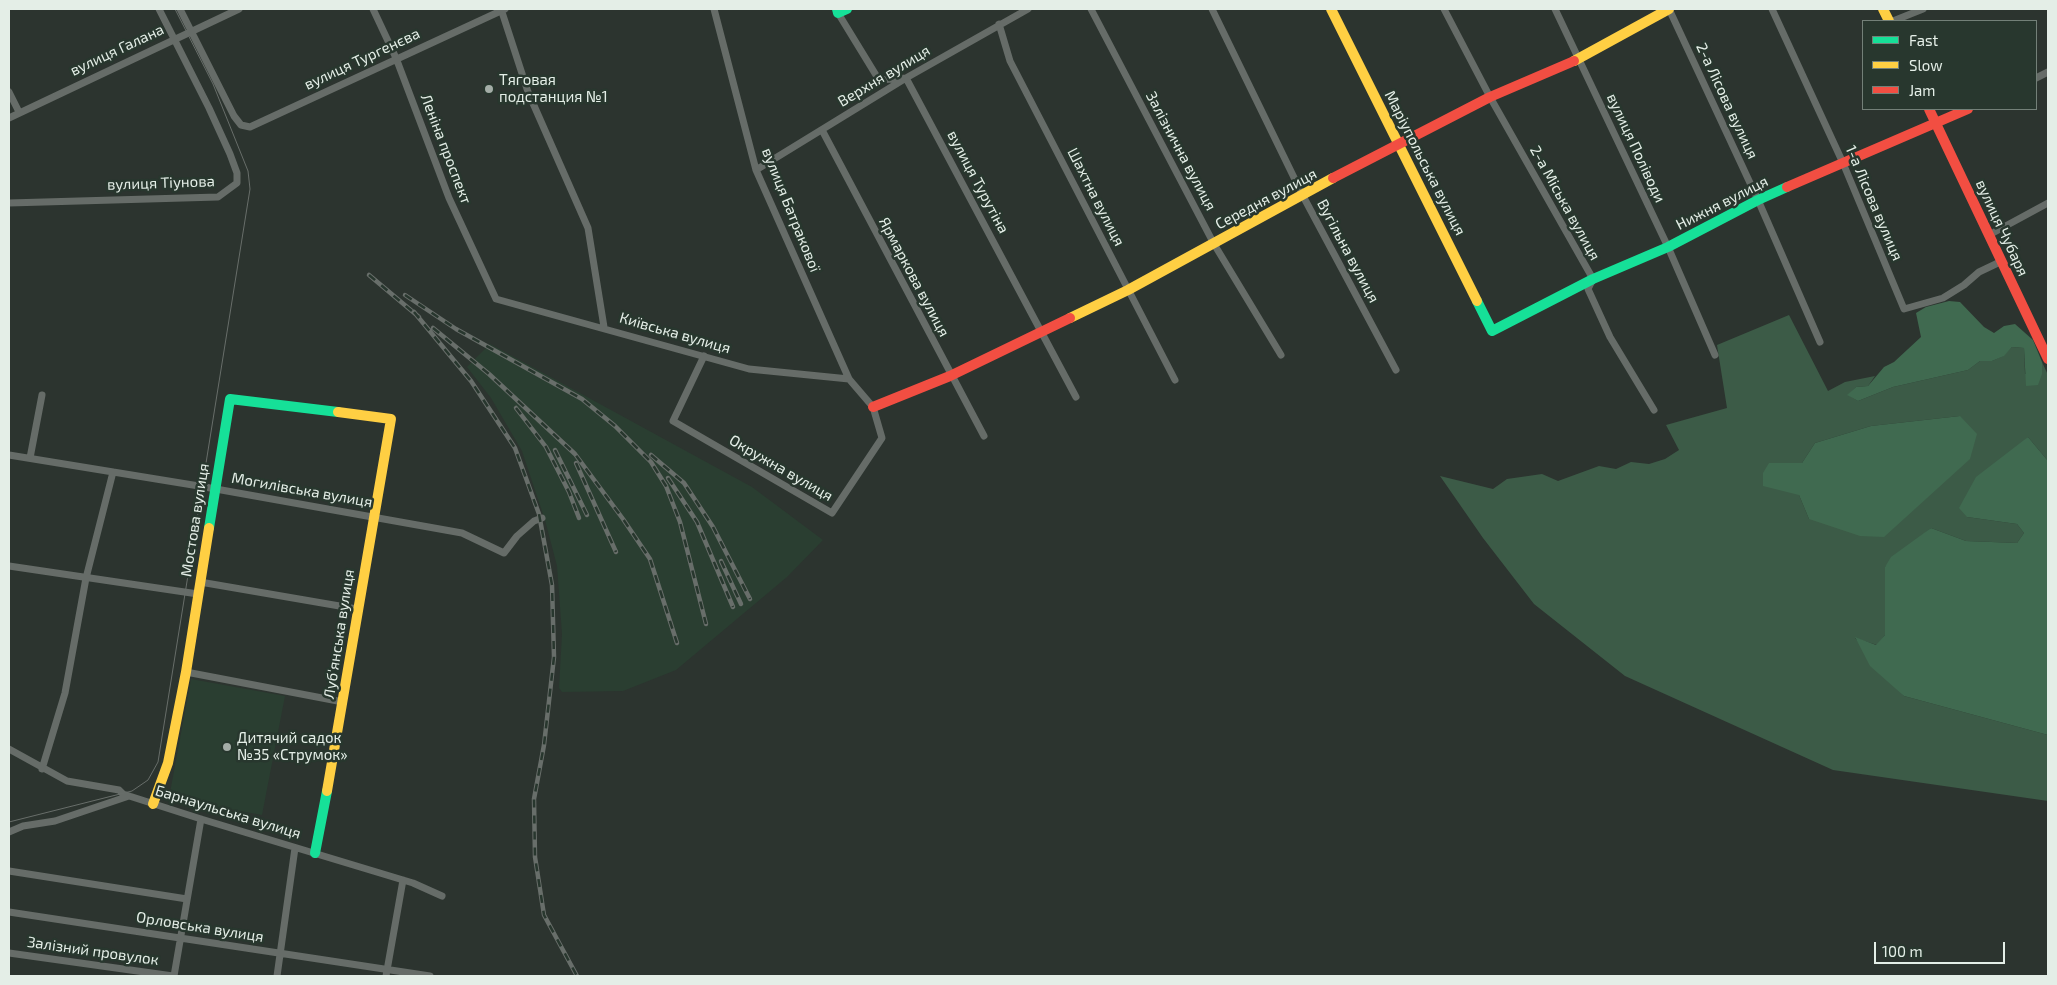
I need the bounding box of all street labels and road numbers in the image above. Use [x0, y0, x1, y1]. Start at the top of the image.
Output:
street label: вулиця Галана [67, 20, 167, 80]
street label: вулиця Тургенєва [301, 24, 423, 94]
street label: 2-а Лісова вулиця [1692, 40, 1762, 162]
street label: Верхня вулиця [835, 41, 933, 111]
street label: Залізнична вулиця [1142, 88, 1220, 214]
street label: Маріупольська вулиця [1381, 88, 1469, 238]
street label: вулиця Поліводи [1603, 91, 1669, 205]
street label: Леніна проспект [417, 92, 475, 206]
street label: вулиця Турутіна [943, 128, 1013, 236]
street label: 2-а Міська вулиця [1526, 142, 1604, 264]
street label: 1-а Лісова вулиця [1842, 143, 1906, 263]
street label: вулиця Батракової [758, 145, 824, 275]
street label: Шахтна вулиця [1063, 145, 1129, 249]
street label: Середня вулиця [1212, 165, 1320, 233]
street label: вулиця Тіунова [107, 172, 215, 194]
street label: Нижня вулиця [1673, 172, 1771, 234]
street label: вулиця Чубаря [1972, 177, 2032, 279]
street label: Вугільна вулиця [1313, 196, 1383, 306]
street label: Ярмаркова вулиця [875, 214, 953, 340]
street label: Київська вулиця [617, 309, 733, 357]
street label: Окружна вулиця [726, 431, 836, 505]
street label: Мостова вулиця [177, 462, 213, 578]
street label: Могилівська вулиця [230, 469, 374, 511]
street label: Луб'янська вулиця [320, 568, 358, 700]
street label: Барнаульська вулиця [153, 781, 303, 843]
street label: Орловська вулиця [135, 908, 265, 946]
street label: Залізний провулок [26, 933, 160, 969]

